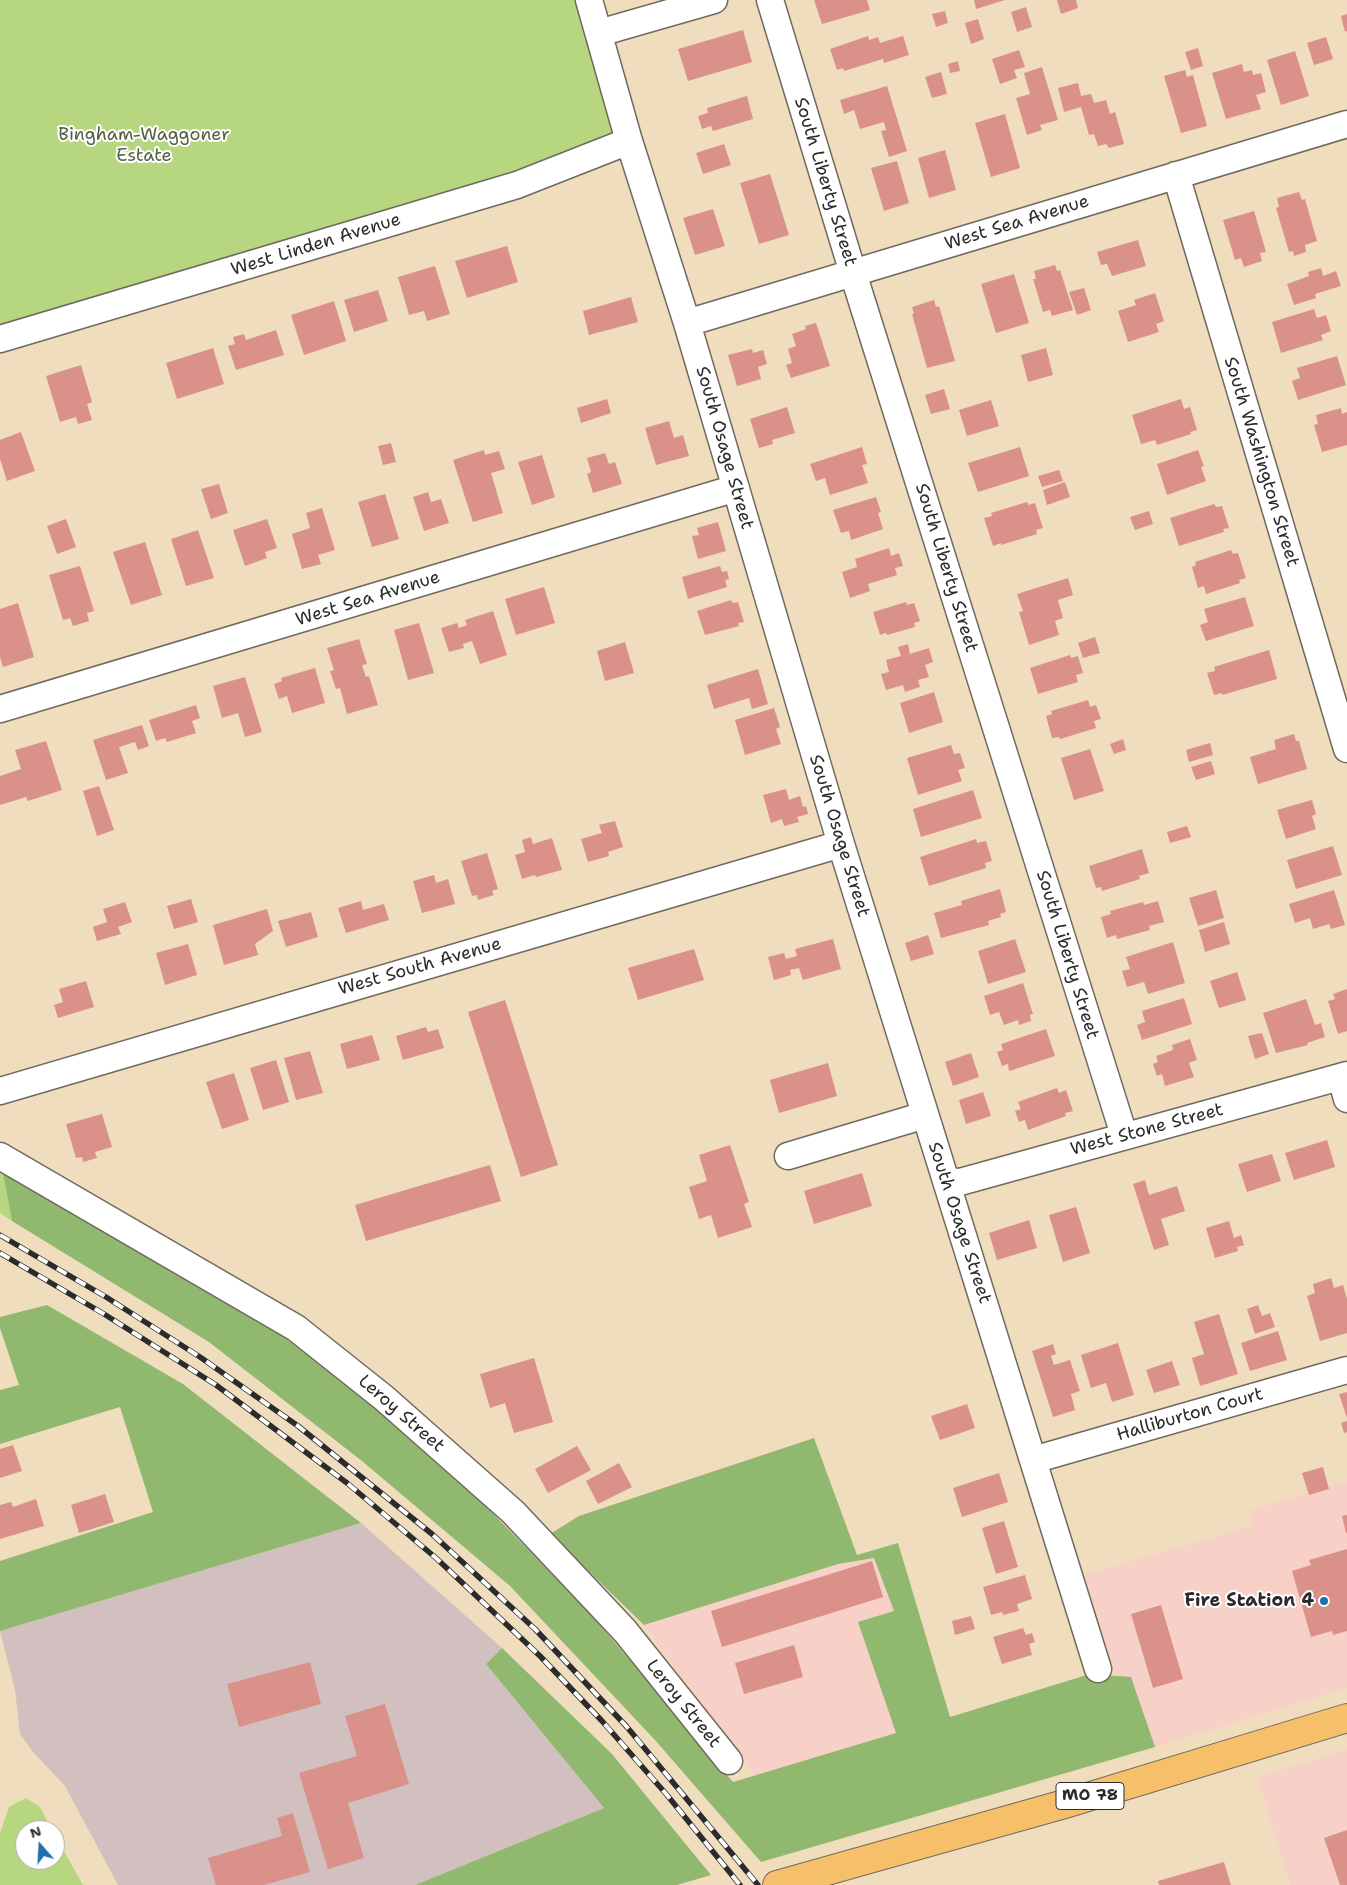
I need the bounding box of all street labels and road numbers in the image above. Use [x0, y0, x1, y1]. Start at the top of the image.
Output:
street label: South Liberty Street [789, 95, 861, 269]
street label: West Sea Avenue [942, 191, 1092, 255]
street label: West Linden Avenue [229, 209, 403, 281]
street label: South Washington Street [1219, 355, 1303, 569]
street label: South Osage Street [690, 364, 758, 532]
street label: South Liberty Street [910, 481, 982, 655]
street label: West Sea Avenue [293, 567, 443, 631]
street label: South Osage Street [804, 752, 874, 920]
street label: South Liberty Street [1031, 868, 1103, 1042]
street label: West South Avenue [336, 933, 504, 1001]
street label: West Stone Street [1068, 1099, 1226, 1161]
street label: South Osage Street [923, 1140, 995, 1306]
street label: Leroy Street [353, 1371, 449, 1457]
street label: Halliburton Court [1114, 1384, 1266, 1446]
street label: Leroy Street [641, 1656, 725, 1752]
road number: MO 78 [1056, 1782, 1124, 1810]

